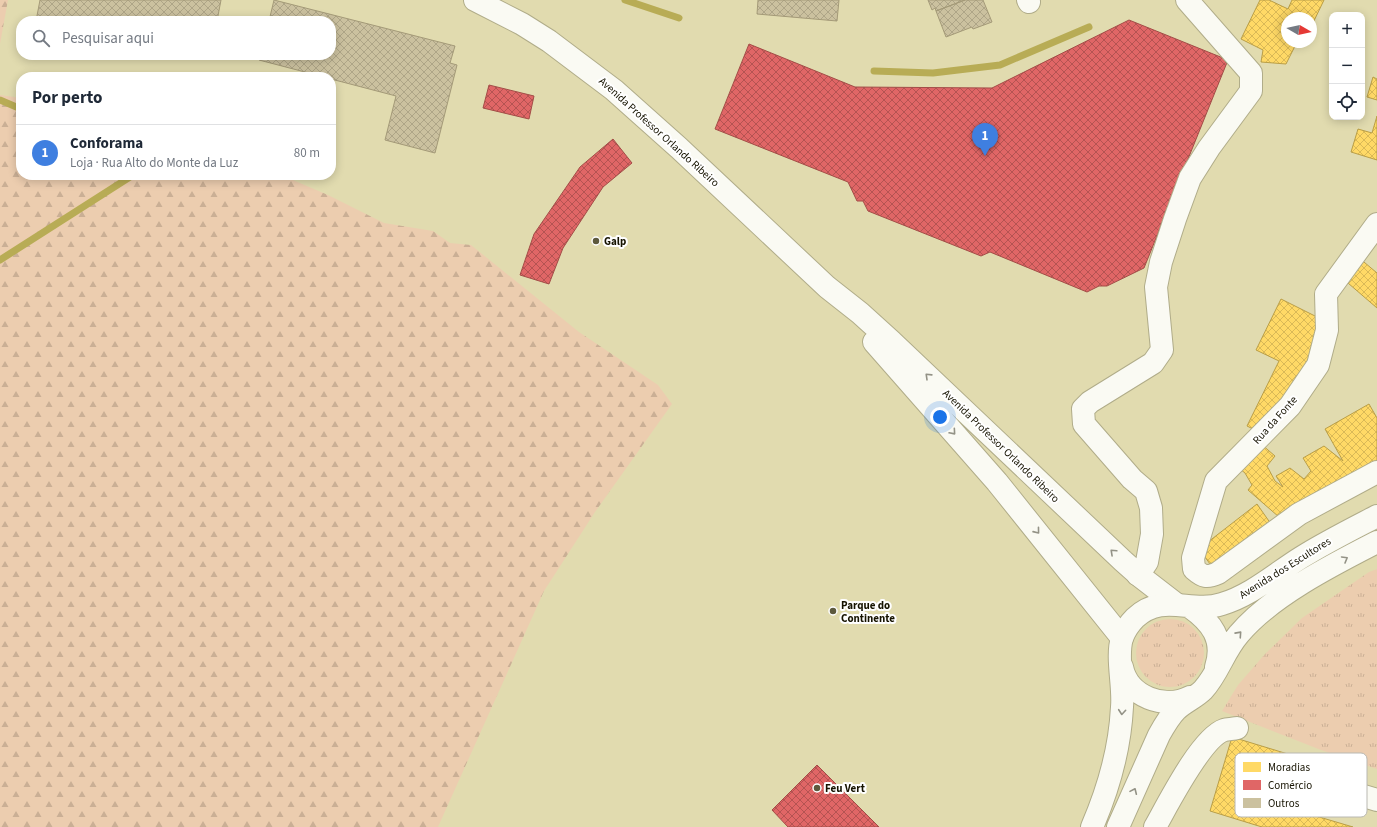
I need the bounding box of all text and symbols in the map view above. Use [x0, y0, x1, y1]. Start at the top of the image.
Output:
north arrow [1281, 12, 1317, 48]
map controls [1329, 12, 1365, 120]
button: + [1329, 12, 1365, 48]
search box [16, 16, 336, 60]
icon: search [30, 27, 52, 49]
text: Pesquisar aqui [62, 28, 154, 49]
button: − [1329, 48, 1365, 84]
street label: Avenida Professor Orlando Ribeiro [596, 74, 722, 190]
button: locate [1329, 84, 1365, 120]
text: Por perto [32, 86, 102, 110]
pin: 1 [972, 123, 998, 156]
text: Conforama [70, 133, 143, 154]
text: 1 [42, 144, 48, 162]
text: 80 m [294, 144, 320, 162]
text: Loja · Rua Alto do Monte da Luz [70, 154, 238, 172]
place label: Galp [604, 234, 626, 249]
marker: Galp [591, 236, 601, 246]
one-way arrow [925, 373, 933, 380]
street label: Avenida Professor Orlando Ribeiro [939, 386, 1063, 506]
street label: Rua da Fonte [1249, 392, 1301, 447]
your location [930, 407, 950, 427]
one-way arrow [949, 427, 956, 435]
one-way arrow [1033, 526, 1040, 534]
street label: Avenida dos Escultores [1236, 534, 1334, 602]
one-way arrow [1110, 549, 1118, 557]
one-way arrow [1341, 556, 1348, 563]
place label: Parque do Continente [841, 598, 895, 626]
marker: Parque do Continente [828, 606, 838, 616]
one-way arrow [1235, 631, 1242, 639]
one-way arrow [1117, 709, 1126, 715]
legend [1235, 753, 1367, 817]
text: Moradias [1268, 760, 1310, 775]
text: Comércio [1268, 778, 1312, 793]
place label: Feu Vert [825, 781, 866, 796]
marker: Feu Vert [812, 783, 822, 793]
one-way arrow [1129, 788, 1137, 796]
text: Outros [1268, 796, 1300, 811]

